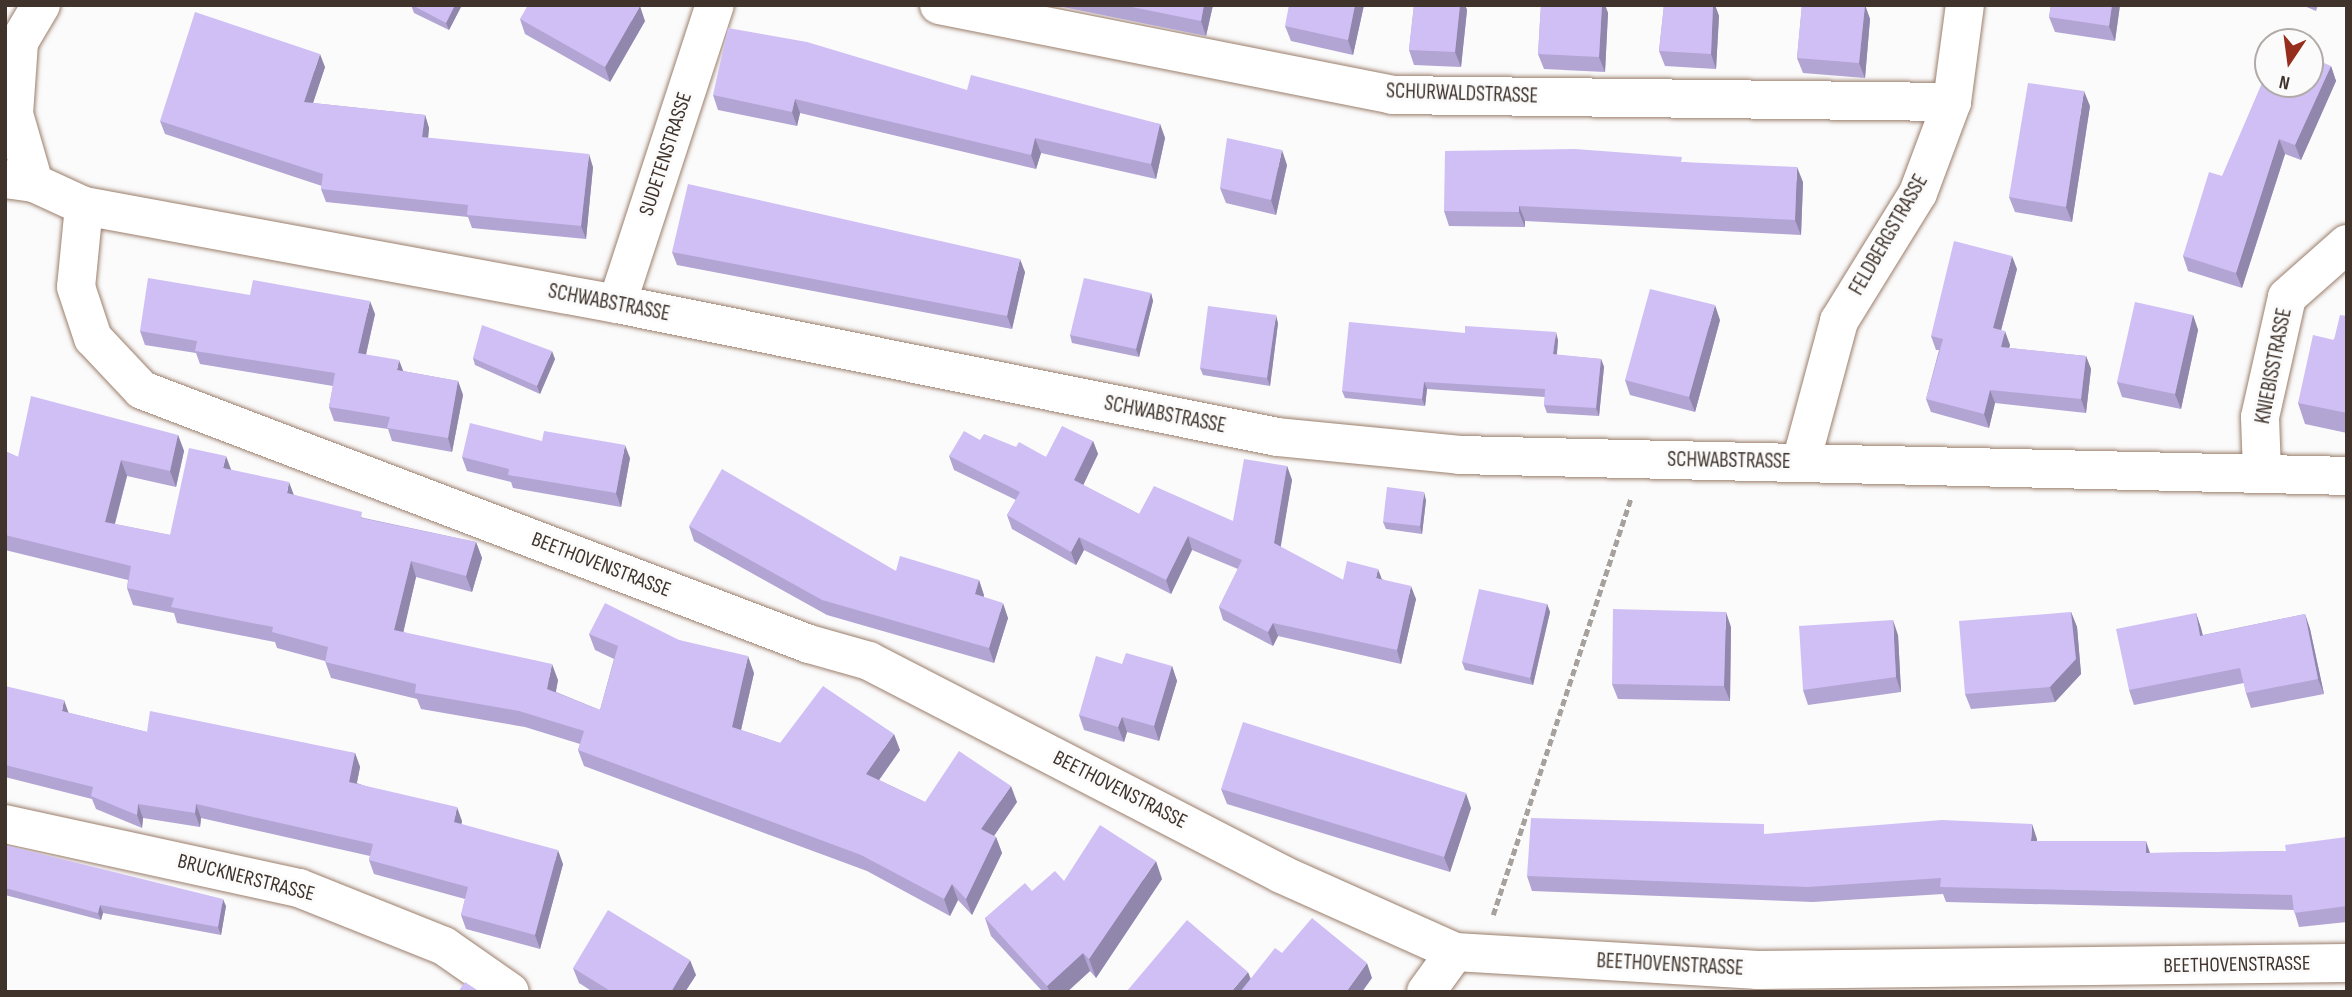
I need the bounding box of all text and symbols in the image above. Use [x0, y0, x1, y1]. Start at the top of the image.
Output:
north arrow [2254, 28, 2324, 98]
text: N [2277, 70, 2292, 94]
street label: SCHURWALDSTRASSE [1386, 79, 1538, 109]
street label: SUDETENSTRASSE [634, 89, 698, 219]
street label: FELDBERGSTRASSE [1844, 170, 1934, 300]
street label: SCHWABSTRASSE [546, 279, 672, 327]
street label: KNIEBISSTRASSE [2250, 306, 2298, 426]
street label: SCHWABSTRASSE [1102, 391, 1228, 439]
street label: SCHWABSTRASSE [1667, 447, 1791, 475]
street label: BEETHOVENSTRASSE [528, 527, 674, 603]
street label: BEETHOVENSTRASSE [1049, 745, 1191, 835]
street label: BRUCKNERSTRASSE [175, 849, 317, 907]
street label: BEETHOVENSTRASSE [1596, 949, 1744, 981]
street label: BEETHOVENSTRASSE [2163, 951, 2311, 979]

